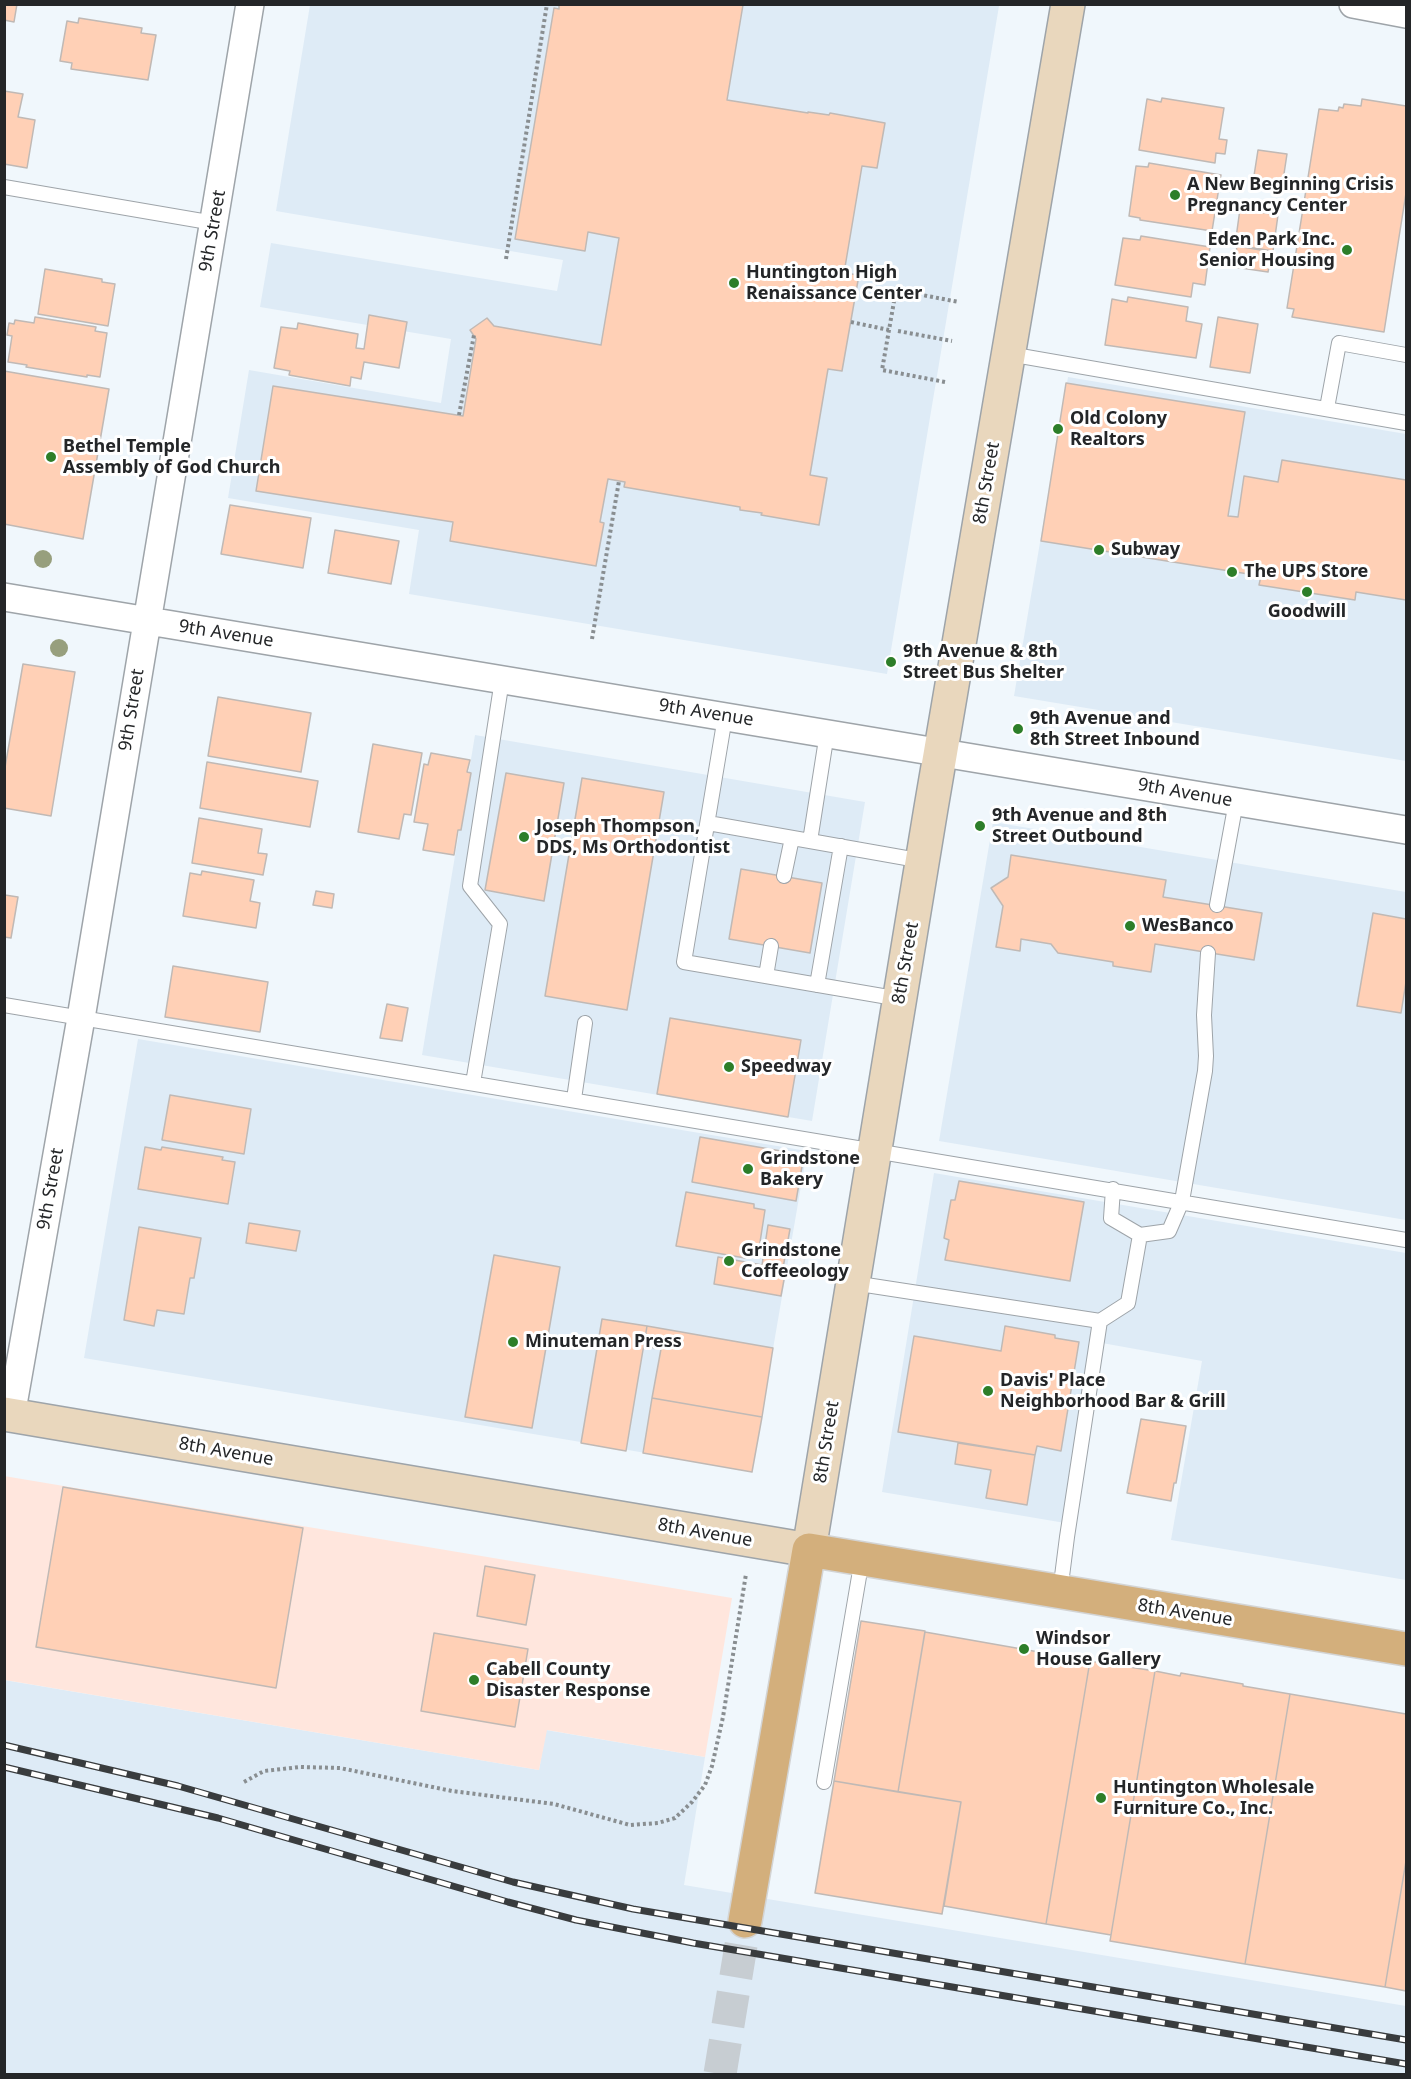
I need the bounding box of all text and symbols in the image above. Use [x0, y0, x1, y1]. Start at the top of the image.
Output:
place label: A New Beginning Crisis Pregnancy Center [1187, 174, 1394, 216]
street label: 9th Street [195, 188, 231, 274]
marker: A New Beginning Crisis Pregnancy Center [1168, 188, 1182, 202]
place label: Eden Park Inc. Senior Housing [1199, 229, 1335, 272]
marker: Eden Park Inc. Senior Housing [1340, 243, 1354, 257]
place label: Huntington High Renaissance Center [746, 262, 922, 304]
marker: Huntington High Renaissance Center [727, 276, 741, 290]
place label: Old Colony Realtors [1070, 408, 1167, 450]
marker: Old Colony Realtors [1051, 422, 1065, 436]
place label: Bethel Temple Assembly of God Church [63, 436, 280, 478]
street label: 8th Street [969, 440, 1005, 526]
marker: Bethel Temple Assembly of God Church [44, 450, 58, 464]
place label: Subway [1111, 539, 1180, 561]
marker: Subway [1092, 543, 1106, 557]
place label: The UPS Store [1244, 561, 1368, 583]
marker: The UPS Store [1225, 565, 1239, 579]
marker: Goodwill [1300, 585, 1314, 599]
place label: Goodwill [1268, 601, 1346, 623]
street label: 9th Avenue [177, 616, 275, 652]
place label: 9th Avenue & 8th Street Bus Shelter [903, 641, 1064, 684]
marker: 9th Avenue & 8th Street Bus Shelter [884, 655, 898, 669]
street label: 9th Street [115, 667, 149, 753]
street label: 9th Avenue [657, 695, 755, 731]
place label: 9th Avenue and 8th Street Inbound [1030, 708, 1200, 750]
marker: 9th Avenue and 8th Street Inbound [1011, 722, 1025, 736]
street label: 9th Avenue [1136, 774, 1234, 812]
place label: 9th Avenue and 8th Street Outbound [992, 805, 1167, 848]
place label: Joseph Thompson, DDS, Ms Orthodontist [536, 816, 730, 858]
marker: 9th Avenue and 8th Street Outbound [973, 819, 987, 833]
marker: Joseph Thompson, DDS, Ms Orthodontist [517, 830, 531, 844]
place label: WesBanco [1142, 915, 1234, 937]
marker: WesBanco [1123, 919, 1137, 933]
street label: 8th Street [888, 920, 924, 1006]
place label: Speedway [741, 1056, 832, 1078]
marker: Speedway [722, 1060, 736, 1074]
street label: 9th Street [33, 1146, 69, 1232]
place label: Grindstone Bakery [760, 1148, 860, 1190]
marker: Grindstone Bakery [741, 1162, 755, 1176]
place label: Grindstone Coffeeology [741, 1240, 849, 1282]
marker: Grindstone Coffeeology [722, 1254, 736, 1268]
place label: Minuteman Press [525, 1331, 682, 1353]
marker: Minuteman Press [506, 1335, 520, 1349]
place label: Davis' Place Neighborhood Bar & Grill [1000, 1370, 1226, 1412]
marker: Davis' Place Neighborhood Bar & Grill [981, 1384, 995, 1398]
street label: 8th Street [810, 1399, 844, 1485]
street label: 8th Avenue [177, 1433, 275, 1471]
street label: 8th Avenue [656, 1514, 754, 1552]
street label: 8th Avenue [1136, 1595, 1234, 1631]
place label: Windsor House Gallery [1036, 1628, 1161, 1670]
marker: Windsor House Gallery [1017, 1642, 1031, 1656]
place label: Cabell County Disaster Response [486, 1659, 650, 1702]
marker: Cabell County Disaster Response [467, 1673, 481, 1687]
place label: Huntington Wholesale Furniture Co., Inc. [1113, 1777, 1314, 1820]
marker: Huntington Wholesale Furniture Co., Inc. [1094, 1791, 1108, 1805]

